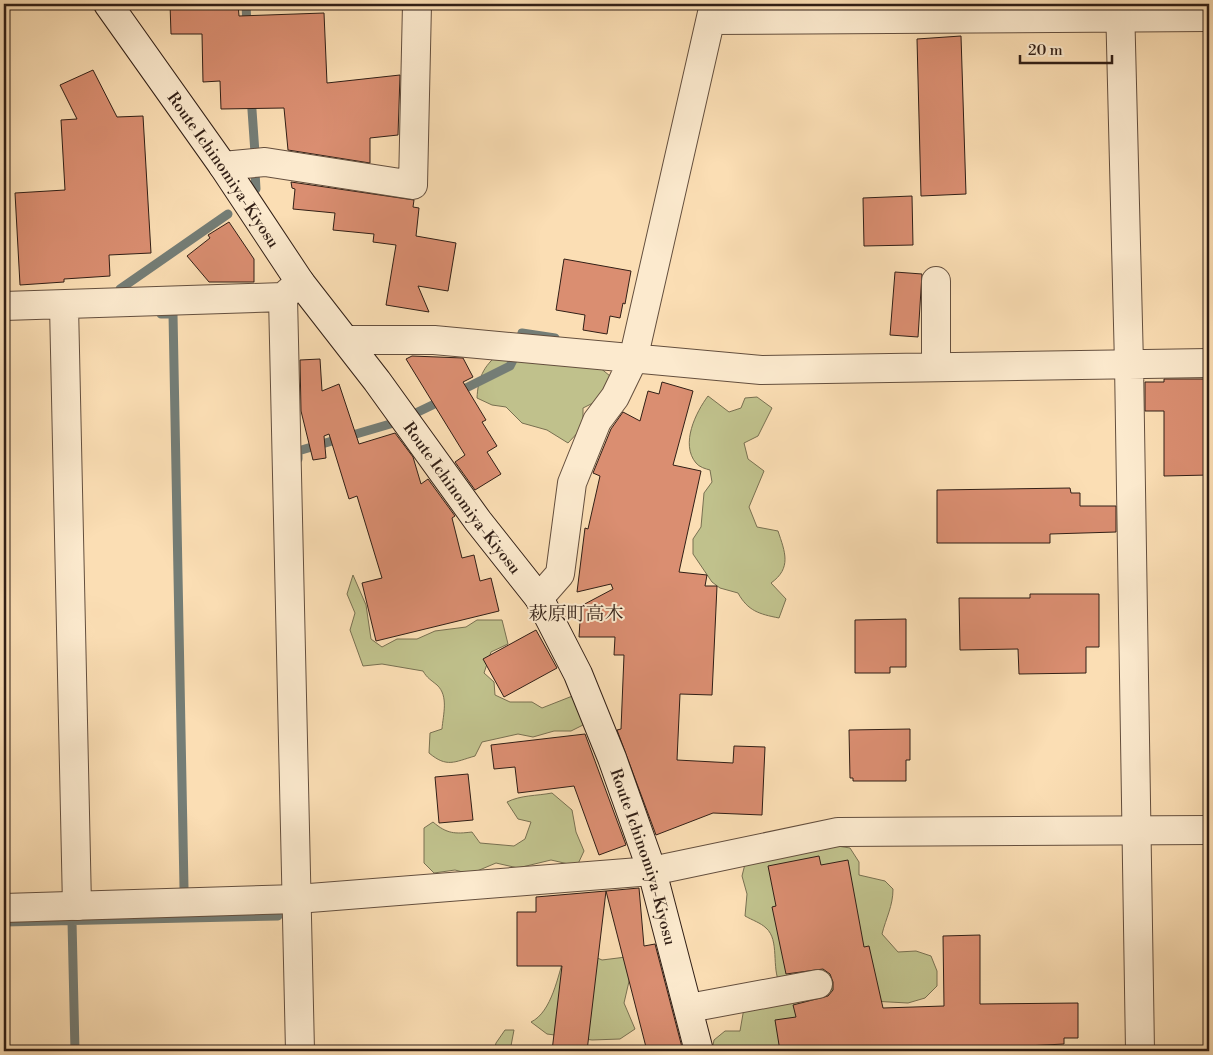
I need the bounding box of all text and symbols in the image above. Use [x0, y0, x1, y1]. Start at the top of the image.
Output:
scale bar [1020, 32, 1113, 64]
text: 20 m [1028, 41, 1063, 60]
street label: Route Ichinomiya-Kiyosu [163, 88, 283, 252]
street label: Route Ichinomiya-Kiyosu [399, 418, 525, 578]
district label: 萩原町高木 [528, 602, 624, 626]
street label: Route Ichinomiya-Kiyosu [605, 766, 680, 947]

